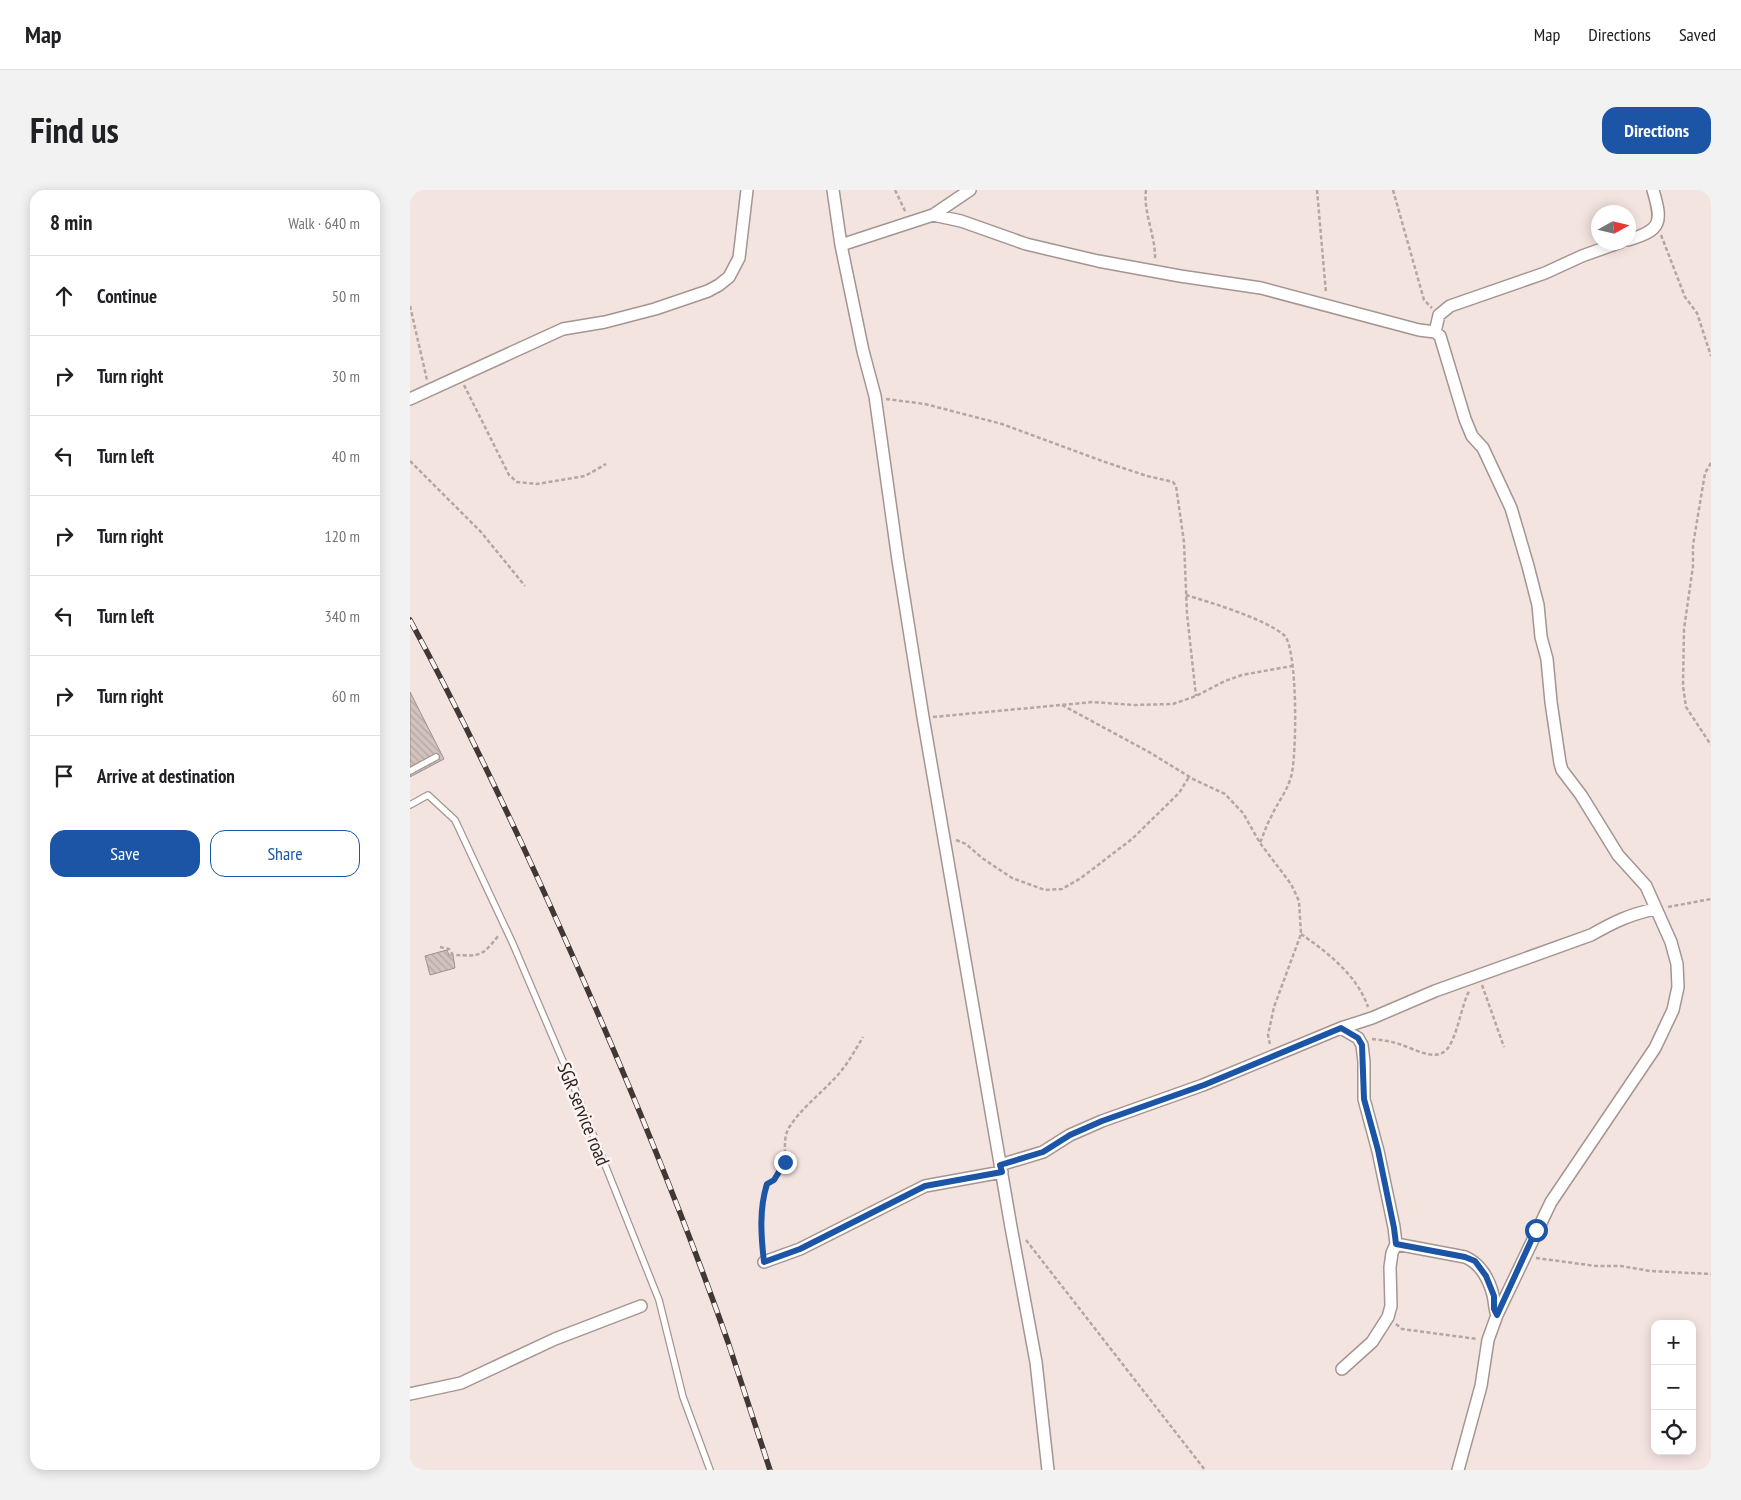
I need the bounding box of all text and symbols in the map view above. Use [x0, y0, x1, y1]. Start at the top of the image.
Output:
text: Map [25, 19, 62, 50]
text: Map [1534, 23, 1560, 46]
text: Directions [1588, 23, 1651, 46]
text: Saved [1679, 23, 1716, 46]
text: Find us [30, 107, 119, 153]
button: Directions [1602, 107, 1711, 154]
north arrow [1591, 205, 1636, 250]
text: 8 min [50, 209, 92, 236]
text: Walk · 640 m [288, 213, 360, 233]
icon: ahead [50, 282, 78, 310]
text: Continue [97, 284, 157, 308]
text: 50 m [332, 286, 360, 306]
icon: right [50, 362, 78, 390]
text: Turn right [97, 364, 163, 388]
text: 30 m [332, 366, 360, 386]
icon: left [50, 442, 78, 470]
text: Turn left [97, 444, 154, 468]
text: 40 m [332, 446, 360, 466]
icon: right [50, 522, 78, 550]
text: Turn right [97, 524, 163, 548]
text: 120 m [325, 526, 360, 546]
icon: left [50, 602, 78, 630]
text: Turn left [97, 604, 154, 628]
text: 340 m [325, 606, 360, 626]
icon: right [50, 682, 78, 710]
text: Turn right [97, 684, 163, 708]
text: 60 m [332, 686, 360, 706]
icon: arrive [50, 762, 78, 790]
text: Arrive at destination [97, 764, 235, 788]
button: Save [50, 830, 200, 877]
button: Share [210, 830, 360, 877]
street label: SGR service road [552, 1059, 616, 1169]
route end [774, 1151, 797, 1174]
route start [1525, 1219, 1548, 1242]
map controls [1651, 1320, 1696, 1455]
button: + [1651, 1320, 1696, 1365]
button: − [1651, 1365, 1696, 1410]
button: locate [1651, 1410, 1696, 1455]

